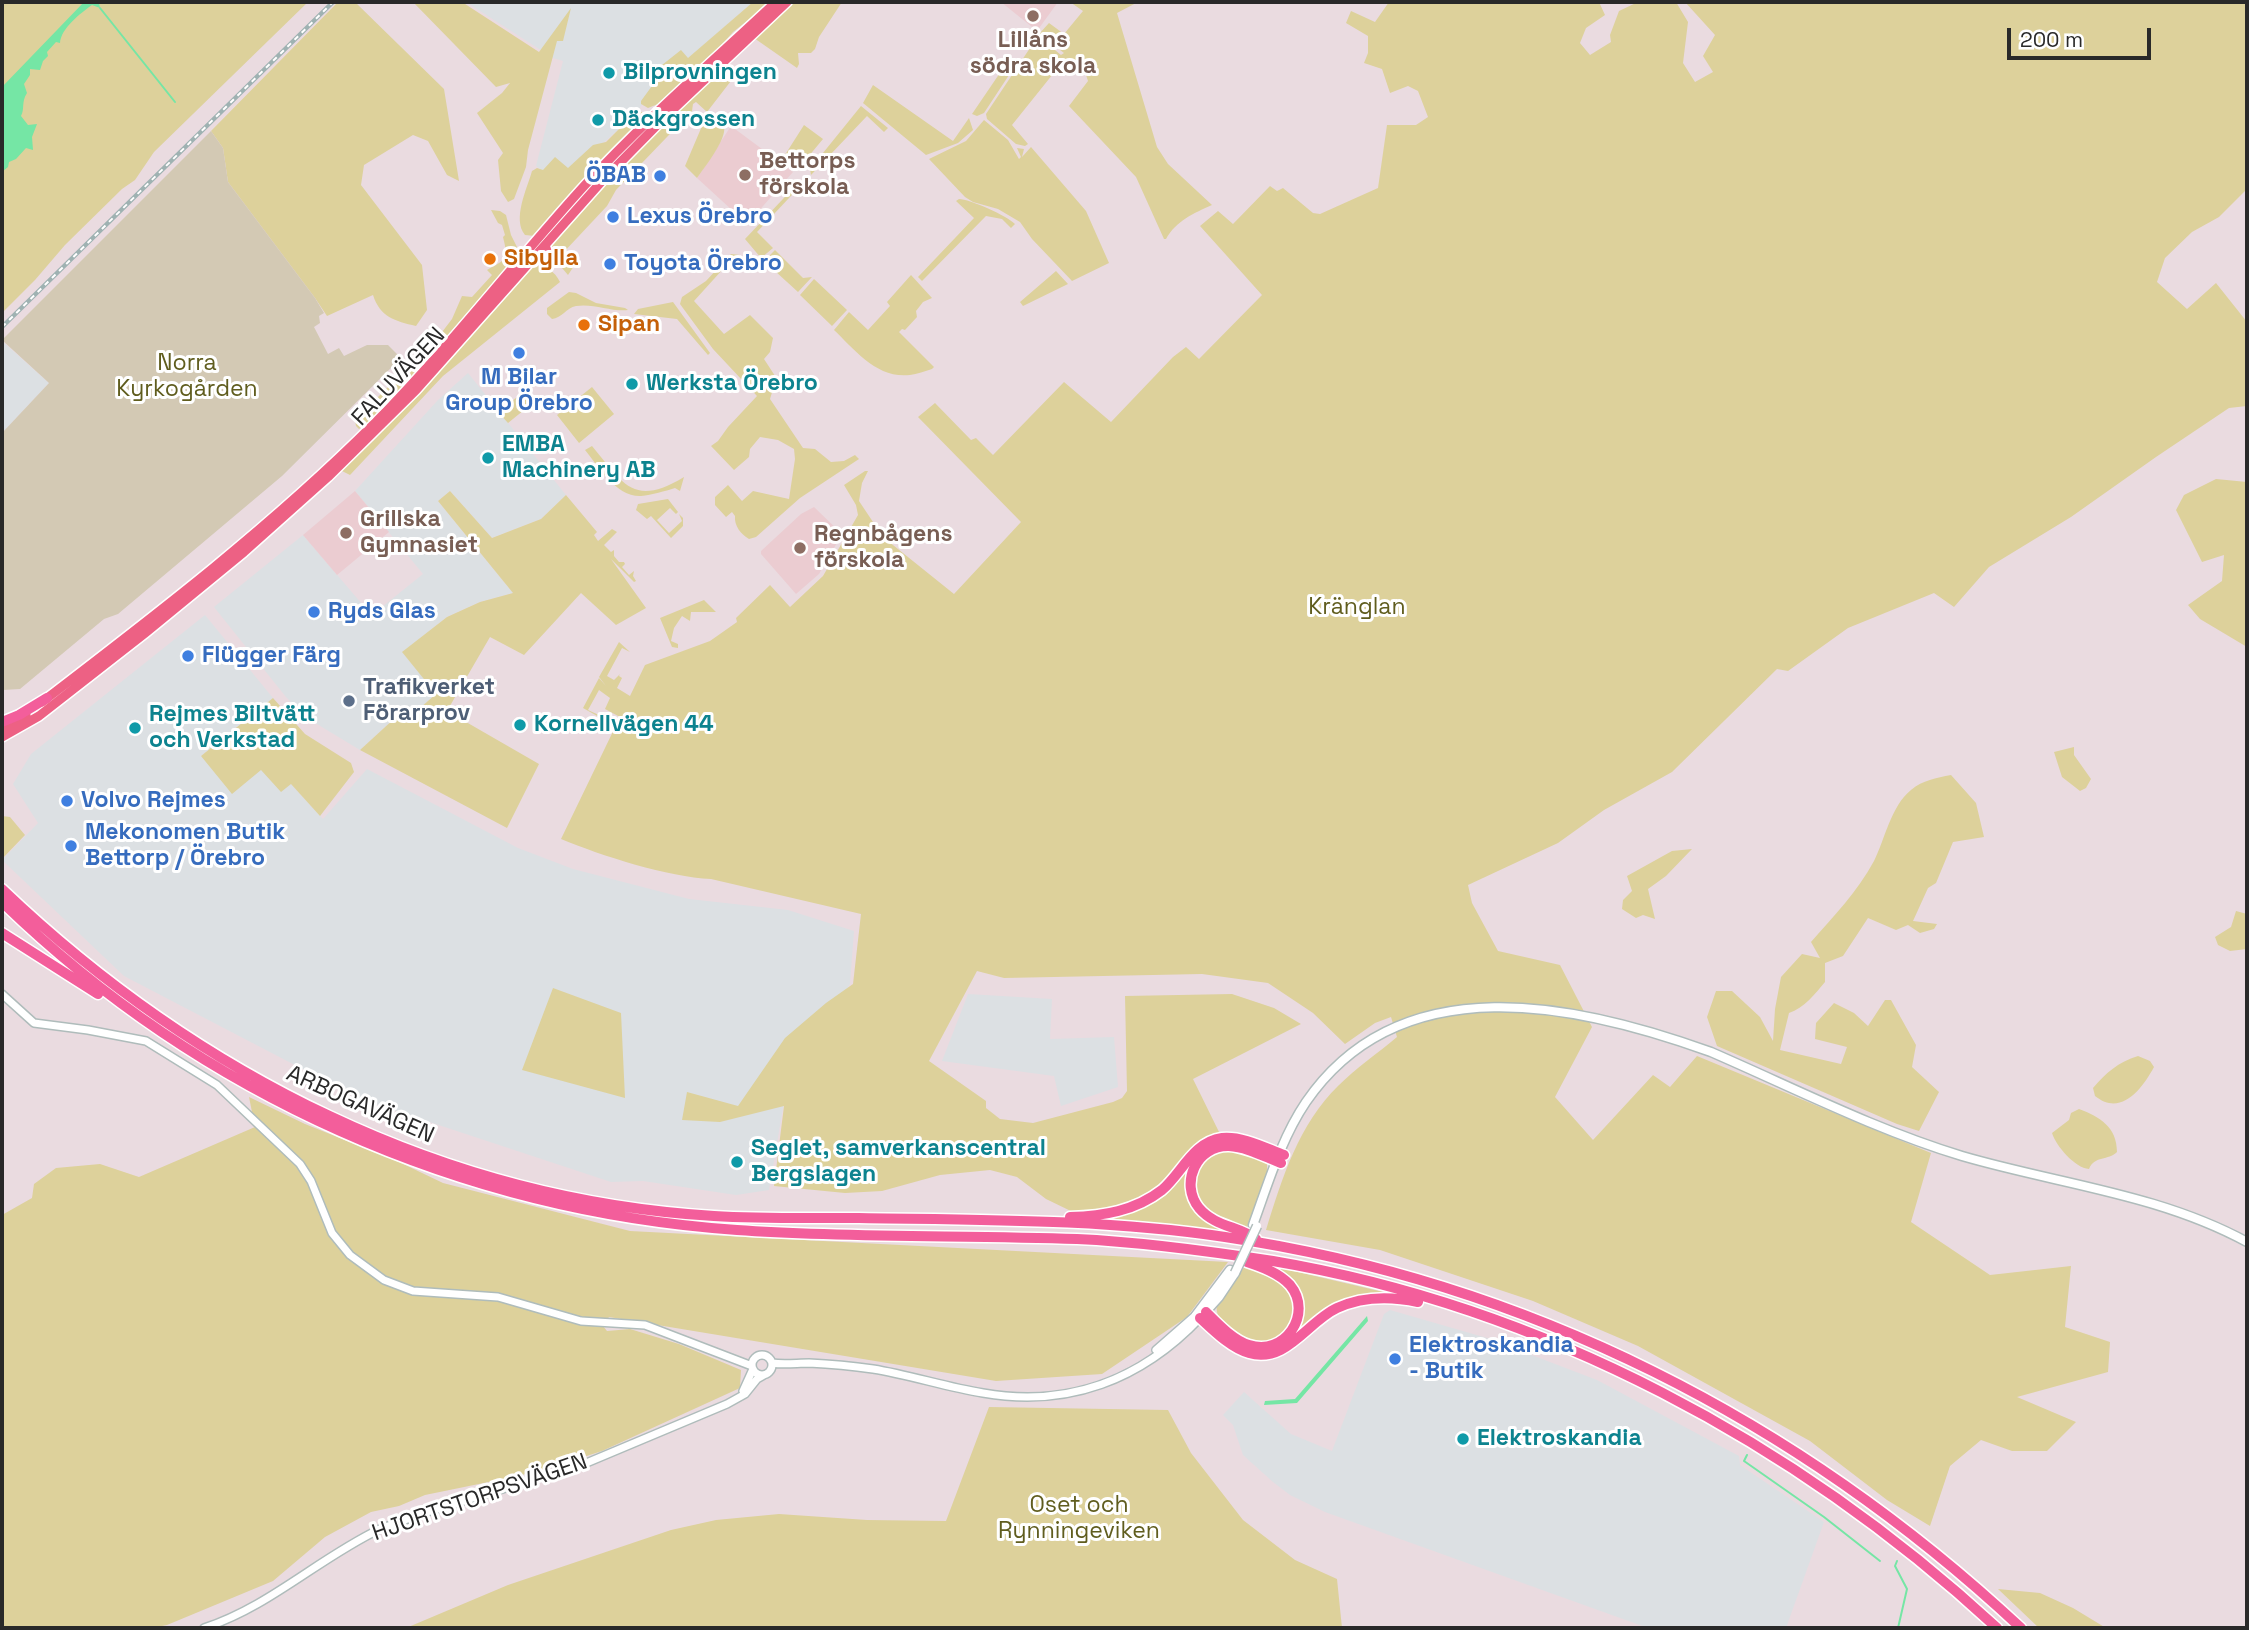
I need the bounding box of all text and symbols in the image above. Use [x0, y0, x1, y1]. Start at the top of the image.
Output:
marker: Lillåns södra skola [1025, 8, 1041, 24]
scale bar [2011, 14, 2154, 58]
text: 200 m [2020, 26, 2083, 53]
place label: Lillåns södra skola [970, 27, 1096, 81]
place label: Bilprovningen [623, 59, 777, 87]
marker: Bilprovningen [601, 65, 617, 81]
place label: Däckgrossen [612, 106, 755, 134]
marker: Däckgrossen [590, 112, 606, 128]
place label: Bettorps förskola [759, 148, 855, 202]
place label: ÖBAB [586, 162, 646, 190]
marker: Bettorps förskola [737, 167, 753, 183]
marker: ÖBAB [652, 168, 668, 184]
place label: Lexus Örebro [627, 203, 773, 231]
marker: Lexus Örebro [605, 209, 621, 225]
place label: Sibylla [504, 245, 578, 273]
place label: Toyota Örebro [624, 250, 782, 278]
marker: Sibylla [482, 251, 498, 267]
marker: Toyota Örebro [602, 256, 618, 272]
place label: Sipan [598, 311, 660, 339]
marker: Sipan [576, 317, 592, 333]
street label: FALUVÄGEN [347, 322, 451, 432]
marker: M Bilar Group Örebro [511, 345, 527, 361]
park label: Norra Kyrkogården [116, 350, 258, 404]
place label: M Bilar Group Örebro [445, 364, 593, 418]
place label: Werksta Örebro [646, 370, 818, 398]
marker: Werksta Örebro [624, 376, 640, 392]
place label: EMBA Machinery AB [502, 431, 656, 485]
marker: EMBA Machinery AB [480, 450, 496, 466]
place label: Grillska Gymnasiet [360, 506, 478, 560]
place label: Regnbågens förskola [814, 521, 953, 575]
marker: Grillska Gymnasiet [338, 525, 354, 541]
marker: Regnbågens förskola [792, 540, 808, 556]
park label: Kränglan [1308, 594, 1406, 622]
place label: Ryds Glas [328, 598, 436, 626]
marker: Ryds Glas [306, 604, 322, 620]
place label: Flügger Färg [202, 642, 341, 670]
marker: Flügger Färg [180, 648, 196, 664]
place label: Trafikverket Förarprov [363, 674, 495, 728]
marker: Trafikverket Förarprov [341, 693, 357, 709]
place label: Rejmes Biltvätt och Verkstad [149, 701, 315, 755]
place label: Kornellvägen 44 [534, 711, 714, 739]
marker: Kornellvägen 44 [512, 717, 528, 733]
marker: Rejmes Biltvätt och Verkstad [127, 720, 143, 736]
place label: Volvo Rejmes [81, 787, 226, 815]
marker: Volvo Rejmes [59, 793, 75, 809]
place label: Mekonomen Butik Bettorp / Örebro [85, 819, 285, 873]
marker: Mekonomen Butik Bettorp / Örebro [63, 838, 79, 854]
street label: ARBOGAVÄGEN [282, 1060, 438, 1150]
place label: Seglet, samverkanscentral Bergslagen [751, 1135, 1046, 1189]
marker: Seglet, samverkanscentral Bergslagen [729, 1154, 745, 1170]
place label: Elektroskandia - Butik [1409, 1332, 1574, 1386]
marker: Elektroskandia - Butik [1387, 1351, 1403, 1367]
place label: Elektroskandia [1477, 1425, 1642, 1453]
marker: Elektroskandia [1455, 1431, 1471, 1447]
street label: HJORTSTORPSVÄGEN [369, 1448, 591, 1548]
park label: Oset och Rynningeviken [998, 1492, 1160, 1546]

